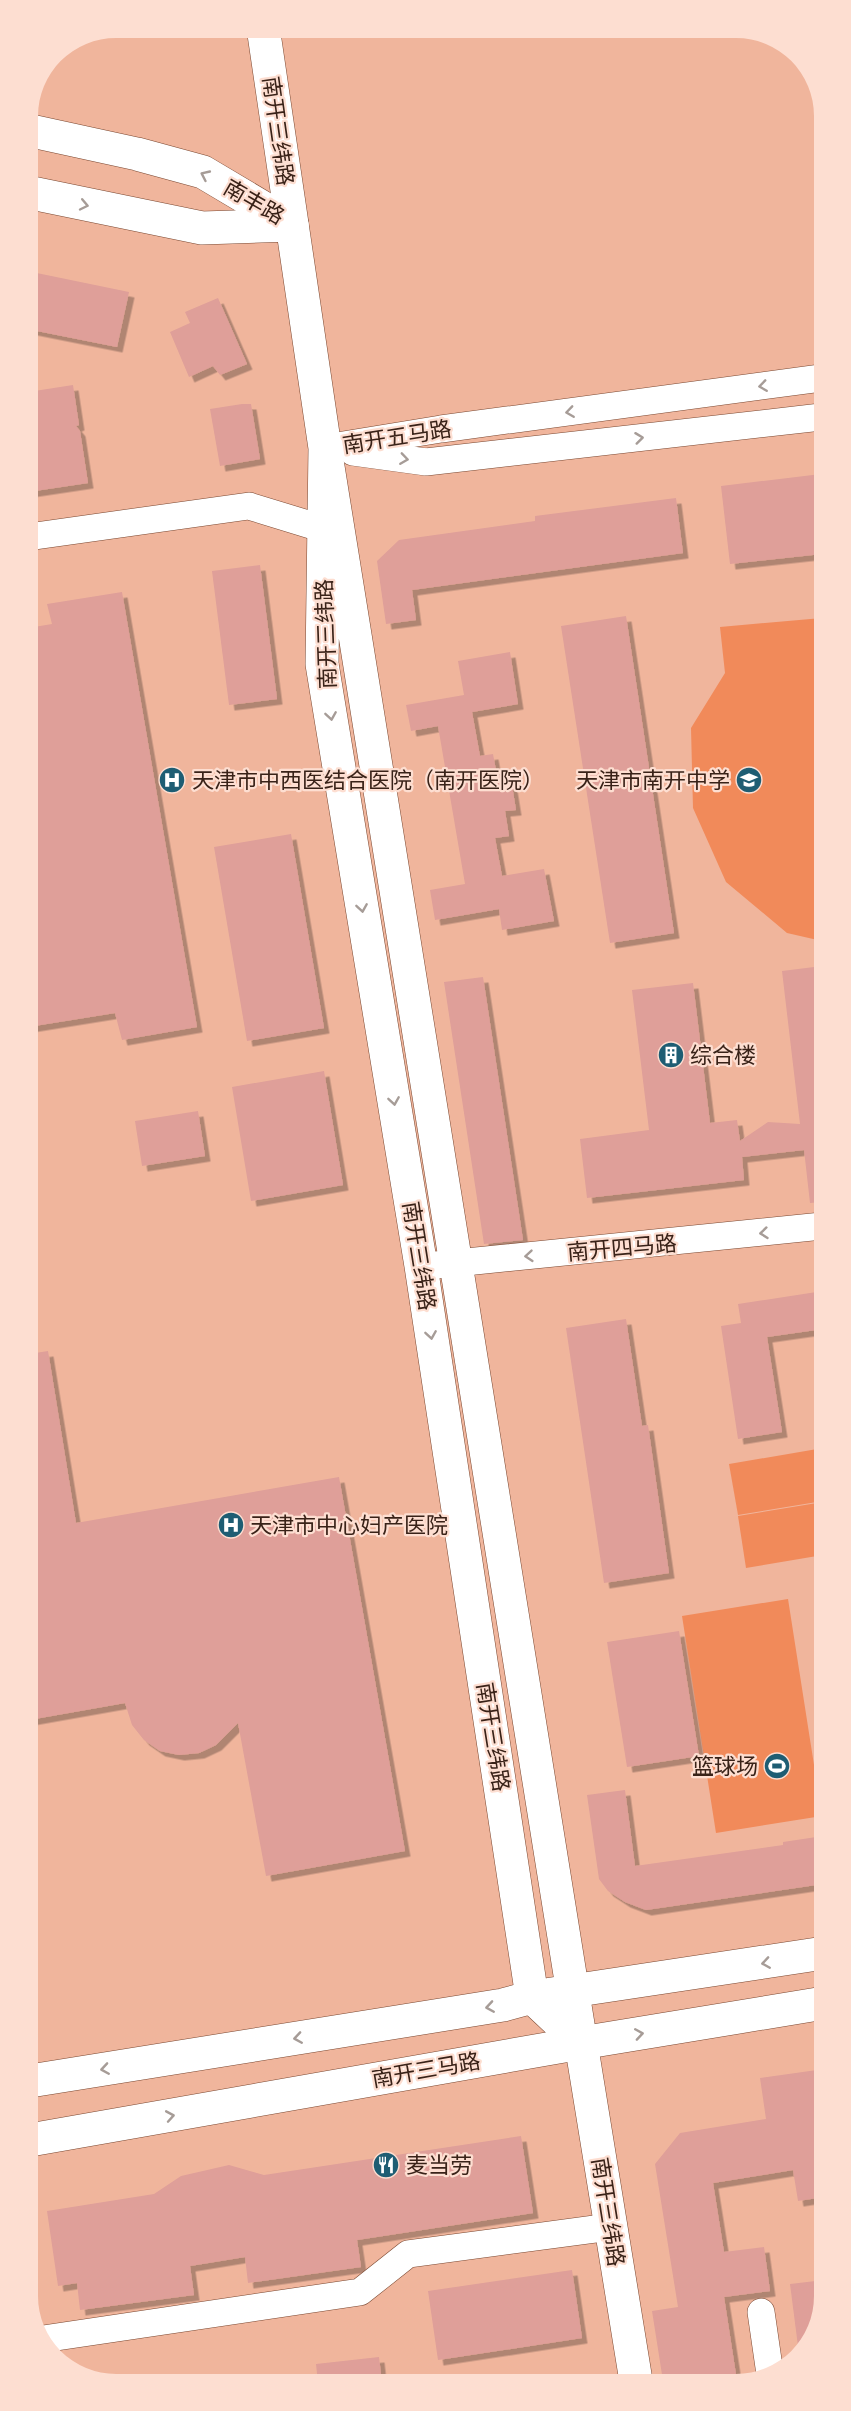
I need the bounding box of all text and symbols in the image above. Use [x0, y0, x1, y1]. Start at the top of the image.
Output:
street label: 南开三纬路 [257, 75, 299, 187]
one-way arrow [200, 170, 211, 182]
street label: 南丰路 [219, 174, 289, 230]
one-way arrow [79, 198, 89, 211]
one-way arrow [759, 379, 768, 391]
one-way arrow [565, 405, 575, 417]
street label: 南开五马路 [341, 415, 453, 459]
one-way arrow [635, 432, 644, 445]
one-way arrow [399, 453, 408, 465]
street label: 南开三纬路 [311, 579, 341, 689]
one-way arrow [324, 711, 337, 721]
hospital icon: 天津市中西医结合医院（南开医院） [157, 765, 187, 795]
school or university icon: 天津市南开中学 [734, 765, 764, 795]
place label: 天津市中西医结合医院（南开医院） [192, 767, 544, 794]
place label: 天津市南开中学 [576, 767, 730, 794]
one-way arrow [356, 904, 368, 913]
building icon: 综合楼 [656, 1040, 686, 1070]
place label: 综合楼 [690, 1042, 756, 1069]
one-way arrow [387, 1095, 400, 1105]
street label: 南开三纬路 [397, 1200, 441, 1312]
one-way arrow [760, 1226, 769, 1239]
street label: 南开四马路 [566, 1230, 678, 1266]
one-way arrow [524, 1249, 533, 1262]
one-way arrow [425, 1330, 437, 1339]
hospital icon: 天津市中心妇产医院 [216, 1510, 246, 1540]
place label: 天津市中心妇产医院 [250, 1512, 448, 1539]
street label: 南开三纬路 [471, 1681, 515, 1793]
sports icon: 篮球场 [762, 1751, 792, 1781]
place label: 篮球场 [692, 1753, 758, 1780]
one-way arrow [761, 1956, 770, 1968]
one-way arrow [486, 2000, 496, 2013]
one-way arrow [634, 2028, 643, 2040]
one-way arrow [293, 2031, 303, 2044]
street label: 南开三马路 [369, 2047, 483, 2093]
one-way arrow [101, 2062, 111, 2075]
one-way arrow [165, 2110, 175, 2123]
restaurant icon: 麦当劳 [371, 2150, 401, 2180]
place label: 麦当劳 [406, 2152, 472, 2179]
street label: 南开三纬路 [586, 2156, 630, 2268]

